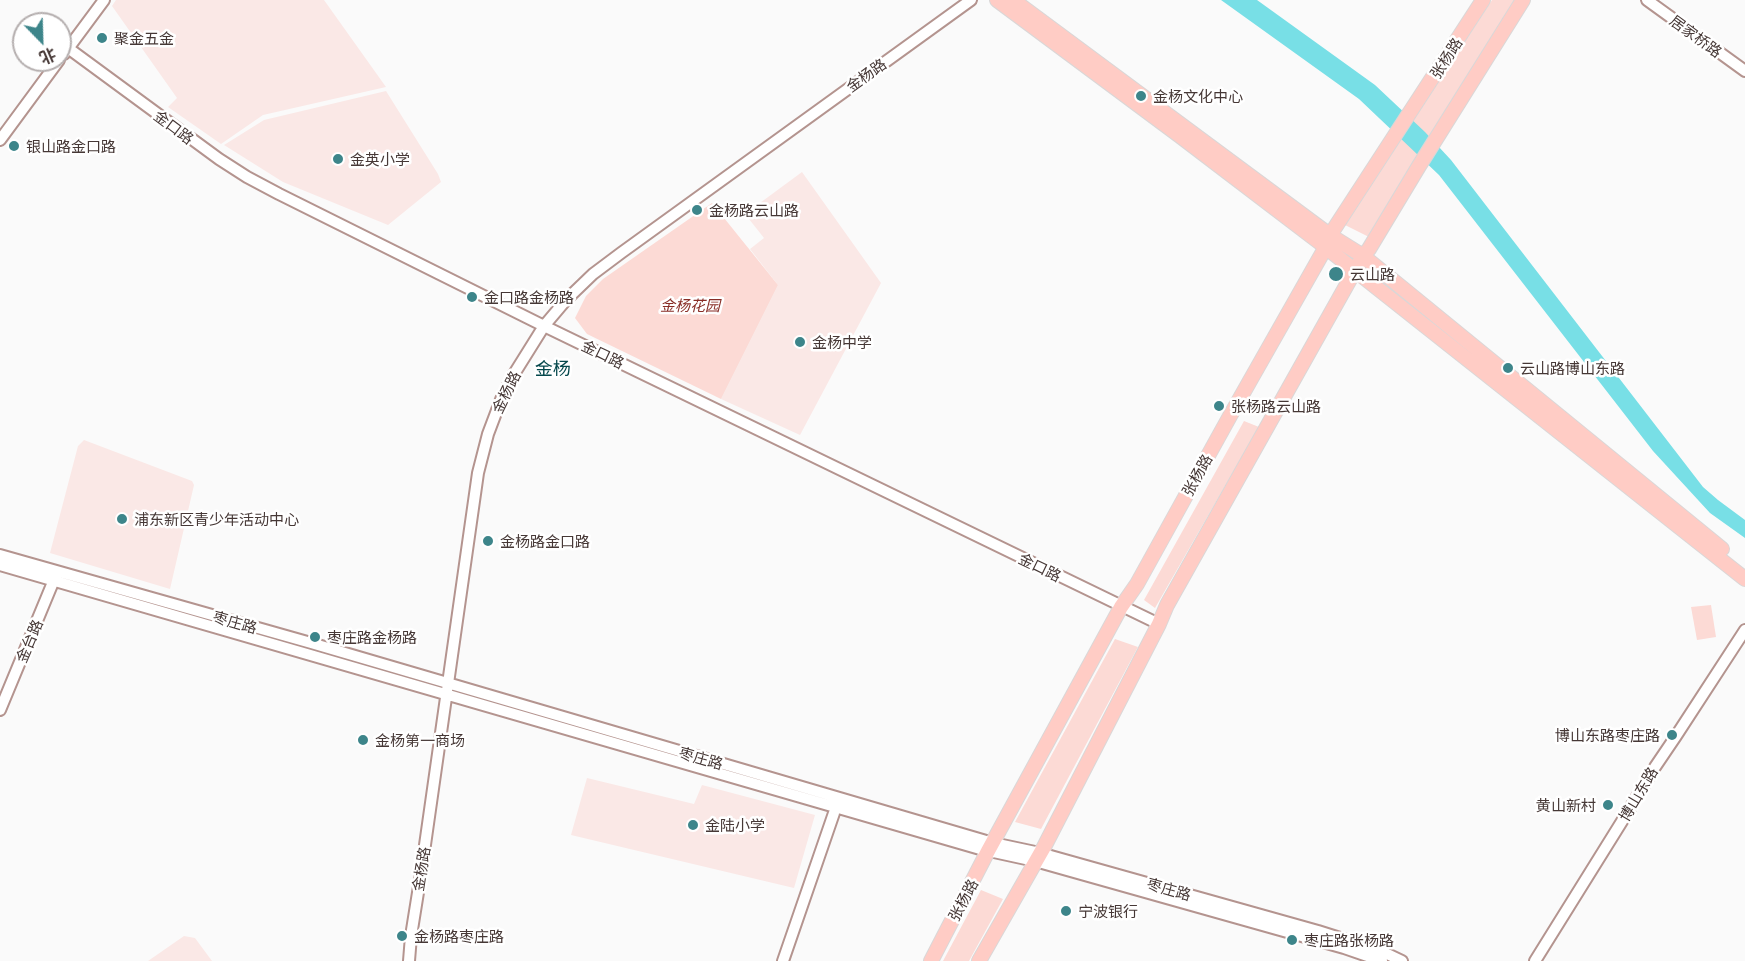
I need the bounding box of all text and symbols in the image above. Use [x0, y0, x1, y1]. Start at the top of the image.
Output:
street label: 居家桥路 [1666, 11, 1726, 61]
north arrow [12, 12, 72, 72]
place label: 聚金五金 [114, 29, 174, 47]
marker: 聚金五金 [95, 31, 109, 45]
street label: 张杨路 [1426, 34, 1466, 82]
text: 北 [36, 43, 60, 71]
street label: 金杨路 [843, 54, 889, 96]
place label: 金杨文化中心 [1153, 87, 1243, 105]
marker: 金杨文化中心 [1134, 89, 1148, 103]
street label: 金口路 [151, 106, 197, 148]
place label: 银山路金口路 [26, 137, 116, 155]
marker: 银山路金口路 [7, 139, 21, 153]
place label: 金英小学 [350, 150, 410, 168]
marker: 金英小学 [331, 152, 345, 166]
place label: 金杨路云山路 [709, 201, 799, 219]
marker: 金杨路云山路 [690, 203, 704, 217]
marker: 云山路 [1327, 265, 1345, 283]
place label: 云山路 [1350, 265, 1395, 283]
place label: 金口路金杨路 [484, 288, 574, 306]
marker: 金口路金杨路 [465, 290, 479, 304]
park label: 金杨花园 [660, 296, 720, 314]
place label: 金杨中学 [812, 333, 872, 351]
marker: 金杨中学 [793, 335, 807, 349]
street label: 金口路 [579, 336, 627, 372]
district label: 金杨 [535, 357, 571, 379]
place label: 云山路博山东路 [1520, 359, 1625, 377]
marker: 云山路博山东路 [1501, 361, 1515, 375]
street label: 金杨路 [488, 368, 524, 416]
place label: 张杨路云山路 [1231, 397, 1321, 415]
marker: 张杨路云山路 [1212, 399, 1226, 413]
street label: 张杨路 [1178, 451, 1216, 499]
place label: 浦东新区青少年活动中心 [134, 510, 299, 528]
marker: 浦东新区青少年活动中心 [115, 512, 129, 526]
place label: 金杨路金口路 [500, 532, 590, 550]
marker: 金杨路金口路 [481, 534, 495, 548]
street label: 金口路 [1016, 549, 1064, 585]
street label: 枣庄路 [211, 607, 259, 637]
street label: 金台路 [12, 617, 46, 665]
place label: 枣庄路金杨路 [327, 628, 417, 646]
marker: 枣庄路金杨路 [308, 630, 322, 644]
place label: 博山东路枣庄路 [1555, 726, 1660, 744]
marker: 博山东路枣庄路 [1665, 728, 1679, 742]
place label: 金杨第一商场 [375, 731, 465, 749]
marker: 金杨第一商场 [356, 733, 370, 747]
street label: 枣庄路 [677, 743, 725, 773]
street label: 博山东路 [1615, 764, 1661, 824]
place label: 黄山新村 [1536, 796, 1596, 814]
marker: 黄山新村 [1601, 798, 1615, 812]
place label: 金陆小学 [705, 816, 765, 834]
marker: 金陆小学 [686, 818, 700, 832]
street label: 金杨路 [409, 845, 433, 893]
street label: 枣庄路 [1145, 874, 1193, 904]
street label: 张杨路 [944, 876, 982, 924]
place label: 宁波银行 [1078, 902, 1138, 920]
marker: 宁波银行 [1059, 904, 1073, 918]
place label: 金杨路枣庄路 [414, 927, 504, 945]
marker: 金杨路枣庄路 [395, 929, 409, 943]
place label: 枣庄路张杨路 [1304, 931, 1394, 949]
marker: 枣庄路张杨路 [1285, 933, 1299, 947]

